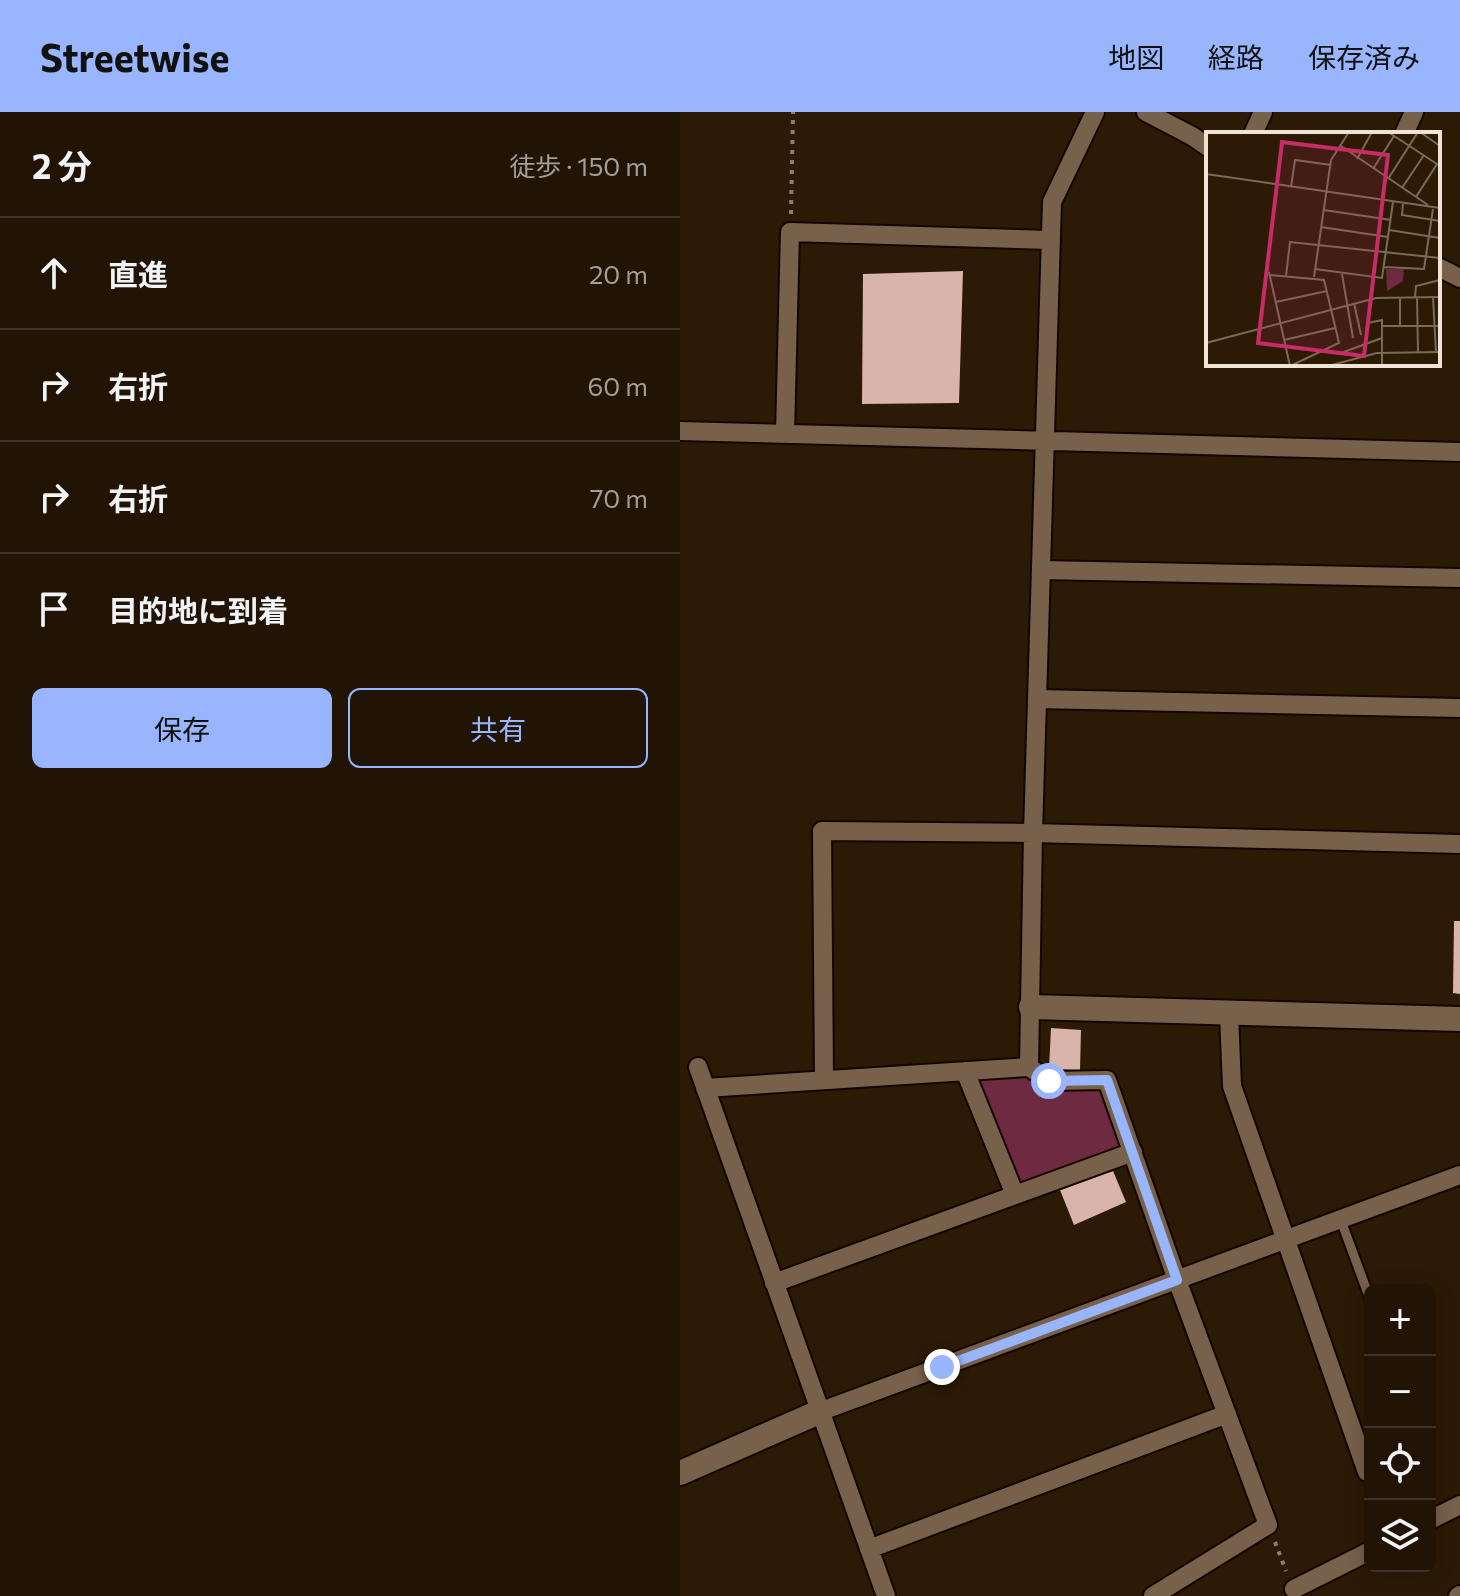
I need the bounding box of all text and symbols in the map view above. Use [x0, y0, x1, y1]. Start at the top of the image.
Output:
text: Streetwise [40, 33, 229, 80]
text: 地図 [1108, 40, 1164, 74]
text: 経路 [1208, 40, 1264, 74]
text: 保存済み [1308, 40, 1420, 74]
inset map [1206, 132, 1440, 366]
text: 2 分 [32, 144, 92, 186]
text: 徒歩 · 150 m [509, 150, 648, 181]
icon: ahead [32, 251, 76, 295]
text: 直進 [108, 255, 168, 292]
text: 20 m [589, 258, 648, 289]
icon: right [32, 363, 76, 407]
text: 右折 [108, 367, 168, 404]
text: 60 m [588, 370, 648, 401]
icon: right [32, 475, 76, 519]
text: 右折 [108, 479, 168, 516]
text: 70 m [590, 482, 648, 513]
icon: arrive [32, 587, 76, 631]
text: 目的地に到着 [108, 591, 288, 628]
button: 保存 [32, 688, 332, 768]
button: 共有 [348, 688, 648, 768]
route start [1031, 1063, 1067, 1099]
map controls [1364, 1284, 1436, 1572]
button: + [1364, 1284, 1436, 1356]
route end [924, 1349, 960, 1385]
button: − [1364, 1356, 1436, 1428]
button: locate [1364, 1428, 1436, 1500]
button: layers [1364, 1500, 1436, 1572]

